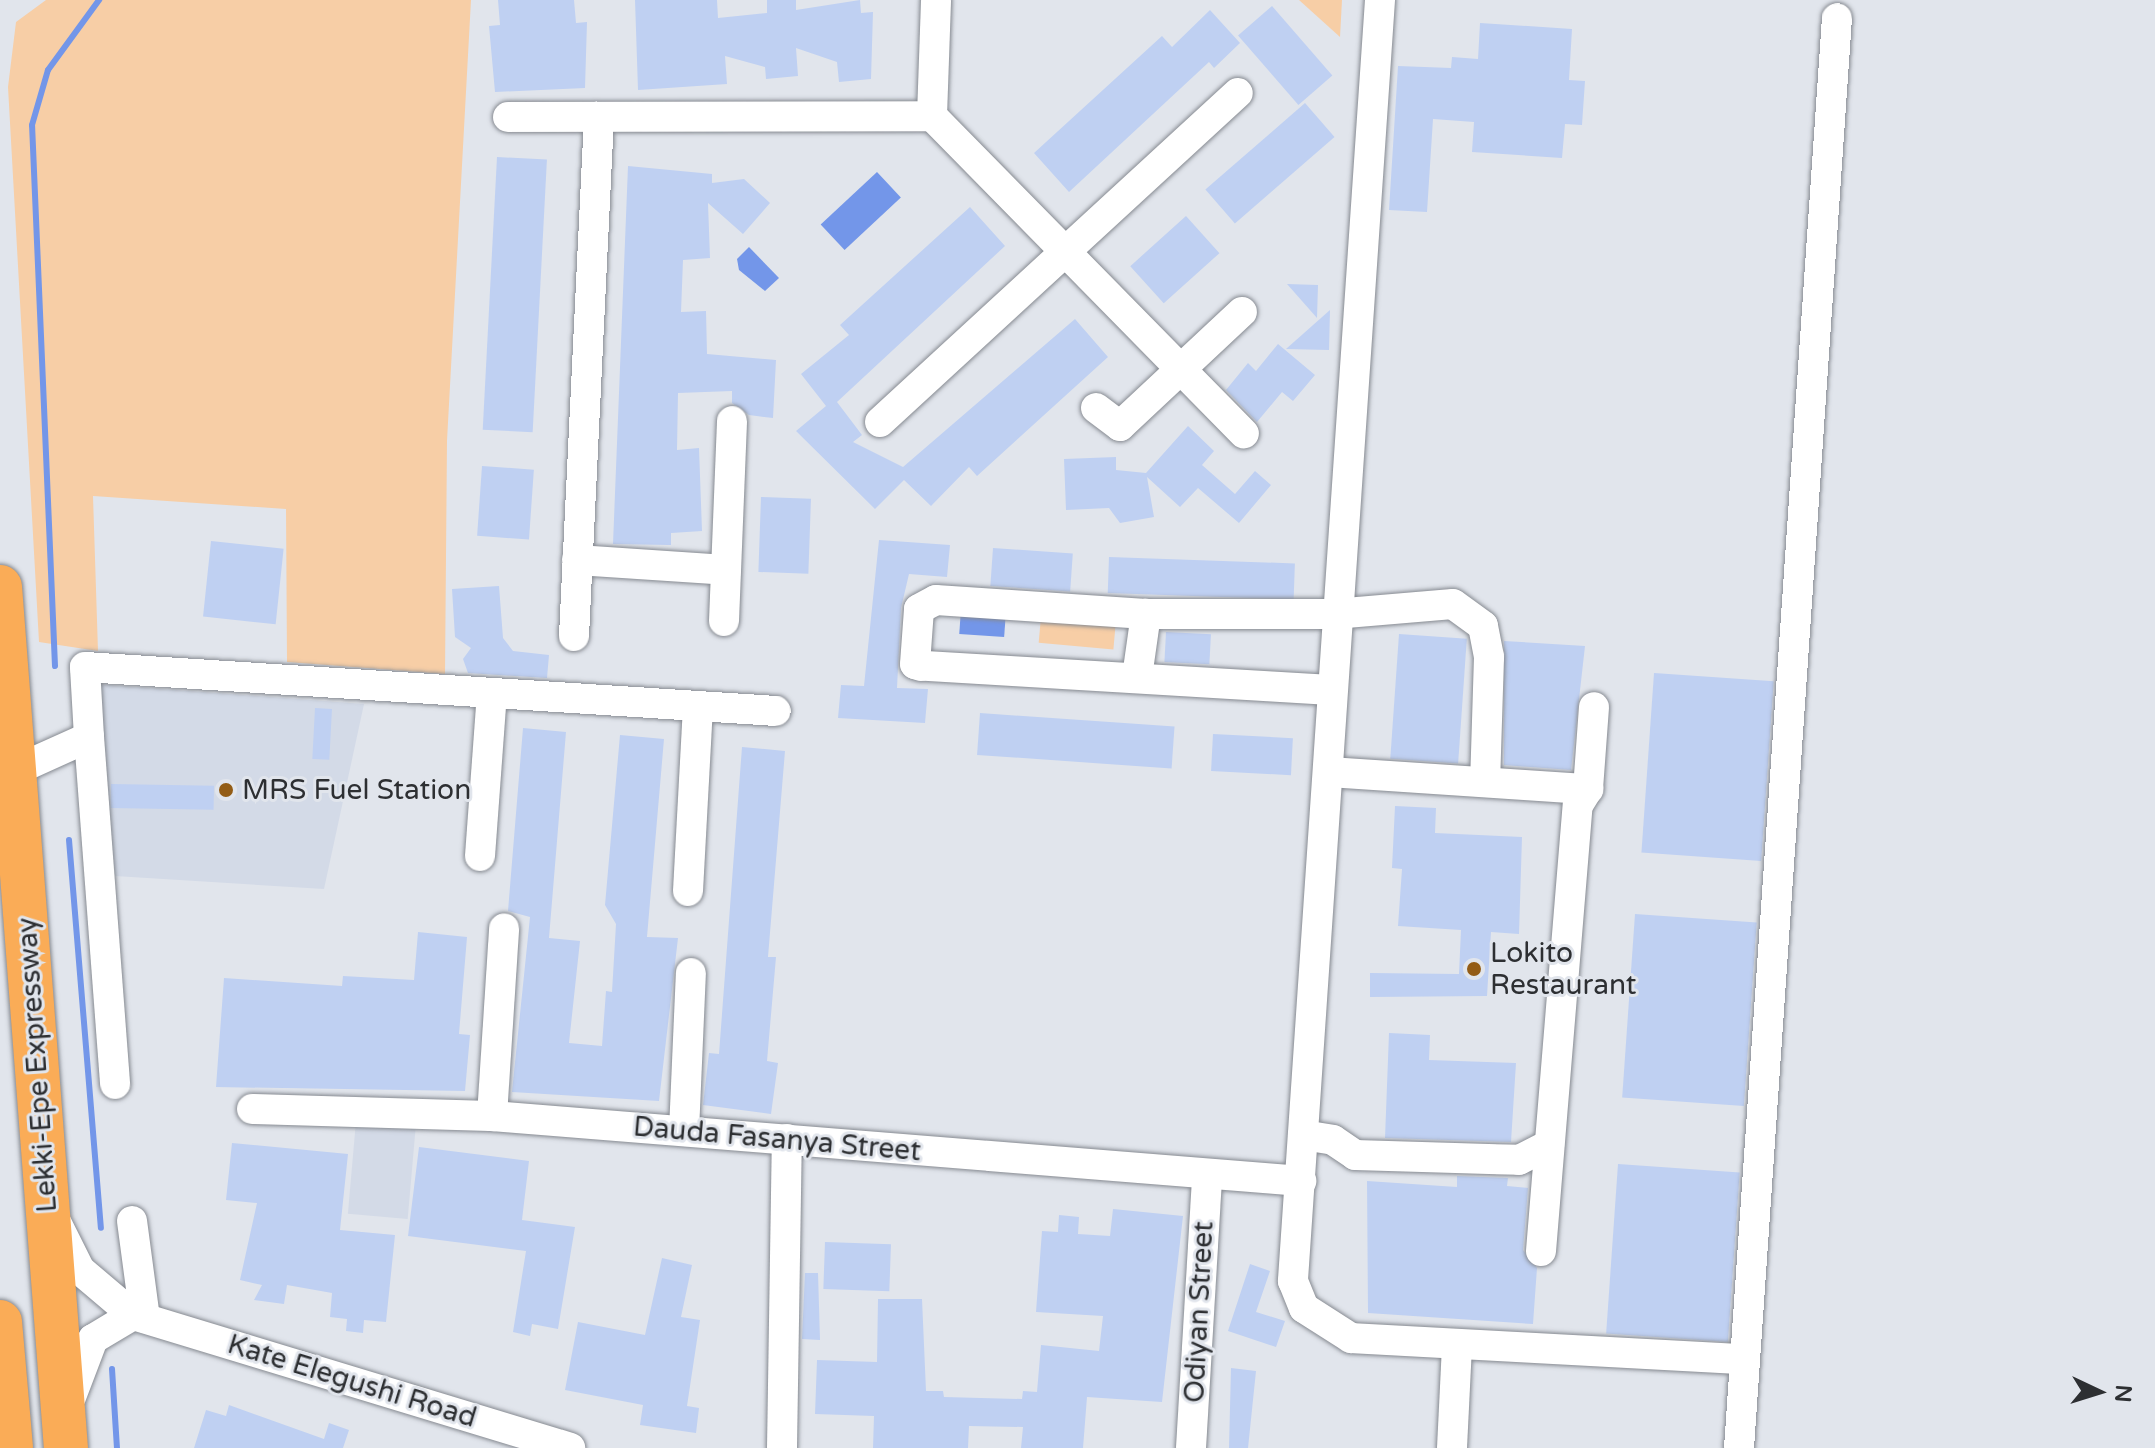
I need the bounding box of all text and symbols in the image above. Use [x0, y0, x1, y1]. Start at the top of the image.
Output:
place label: MRS Fuel Station [242, 773, 471, 807]
marker: MRS Fuel Station [217, 781, 235, 799]
street label: Lekki-Epe Expressway [10, 916, 64, 1214]
place label: Lokito Restaurant [1490, 936, 1636, 1002]
marker: Lokito Restaurant [1465, 960, 1483, 978]
street label: Dauda Fasanya Street [632, 1110, 922, 1168]
street label: Odiyan Street [1177, 1220, 1221, 1404]
street label: Kate Elegushi Road [224, 1327, 480, 1435]
north arrow [2059, 1352, 2139, 1432]
text: N [2109, 1384, 2137, 1403]

